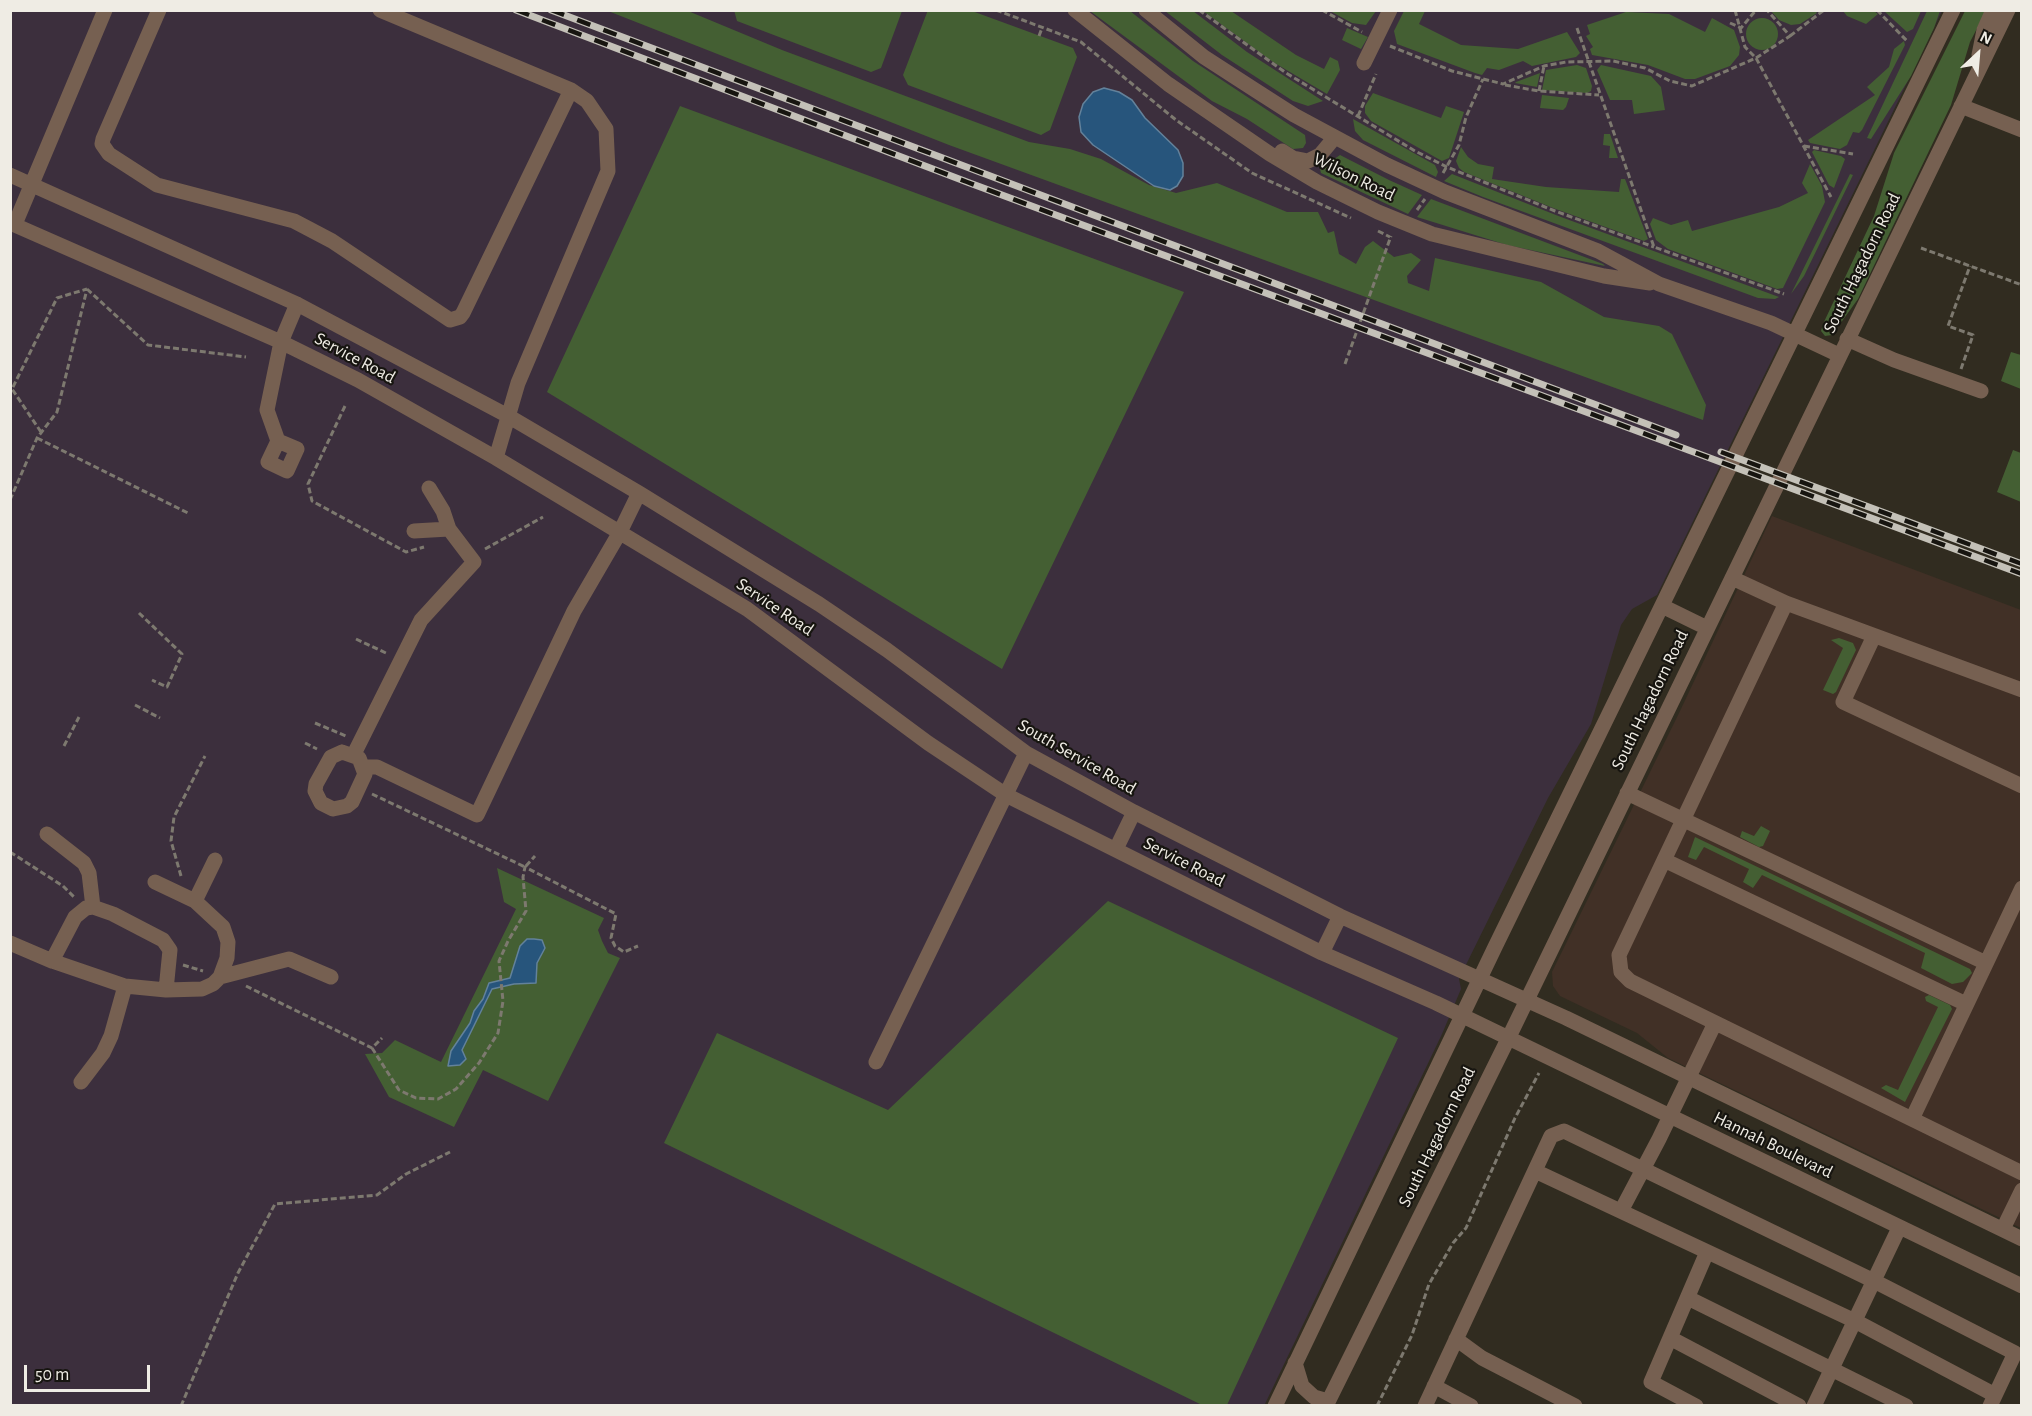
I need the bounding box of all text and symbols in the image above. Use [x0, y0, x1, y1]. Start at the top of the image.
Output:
north arrow [1948, 24, 2008, 84]
text: N [1977, 28, 1994, 47]
street label: Wilson Road [1310, 148, 1398, 206]
street label: South Hagadorn Road [1819, 189, 1905, 337]
street label: Service Road [311, 328, 399, 388]
street label: Service Road [732, 573, 818, 641]
street label: South Hagadorn Road [1607, 626, 1693, 774]
street label: South Service Road [1014, 714, 1140, 800]
street label: Service Road [1140, 832, 1228, 892]
street label: South Hagadorn Road [1394, 1063, 1480, 1211]
street label: Hannah Boulevard [1710, 1107, 1836, 1183]
scale bar [27, 1353, 153, 1391]
text: 50 m [35, 1366, 69, 1384]

